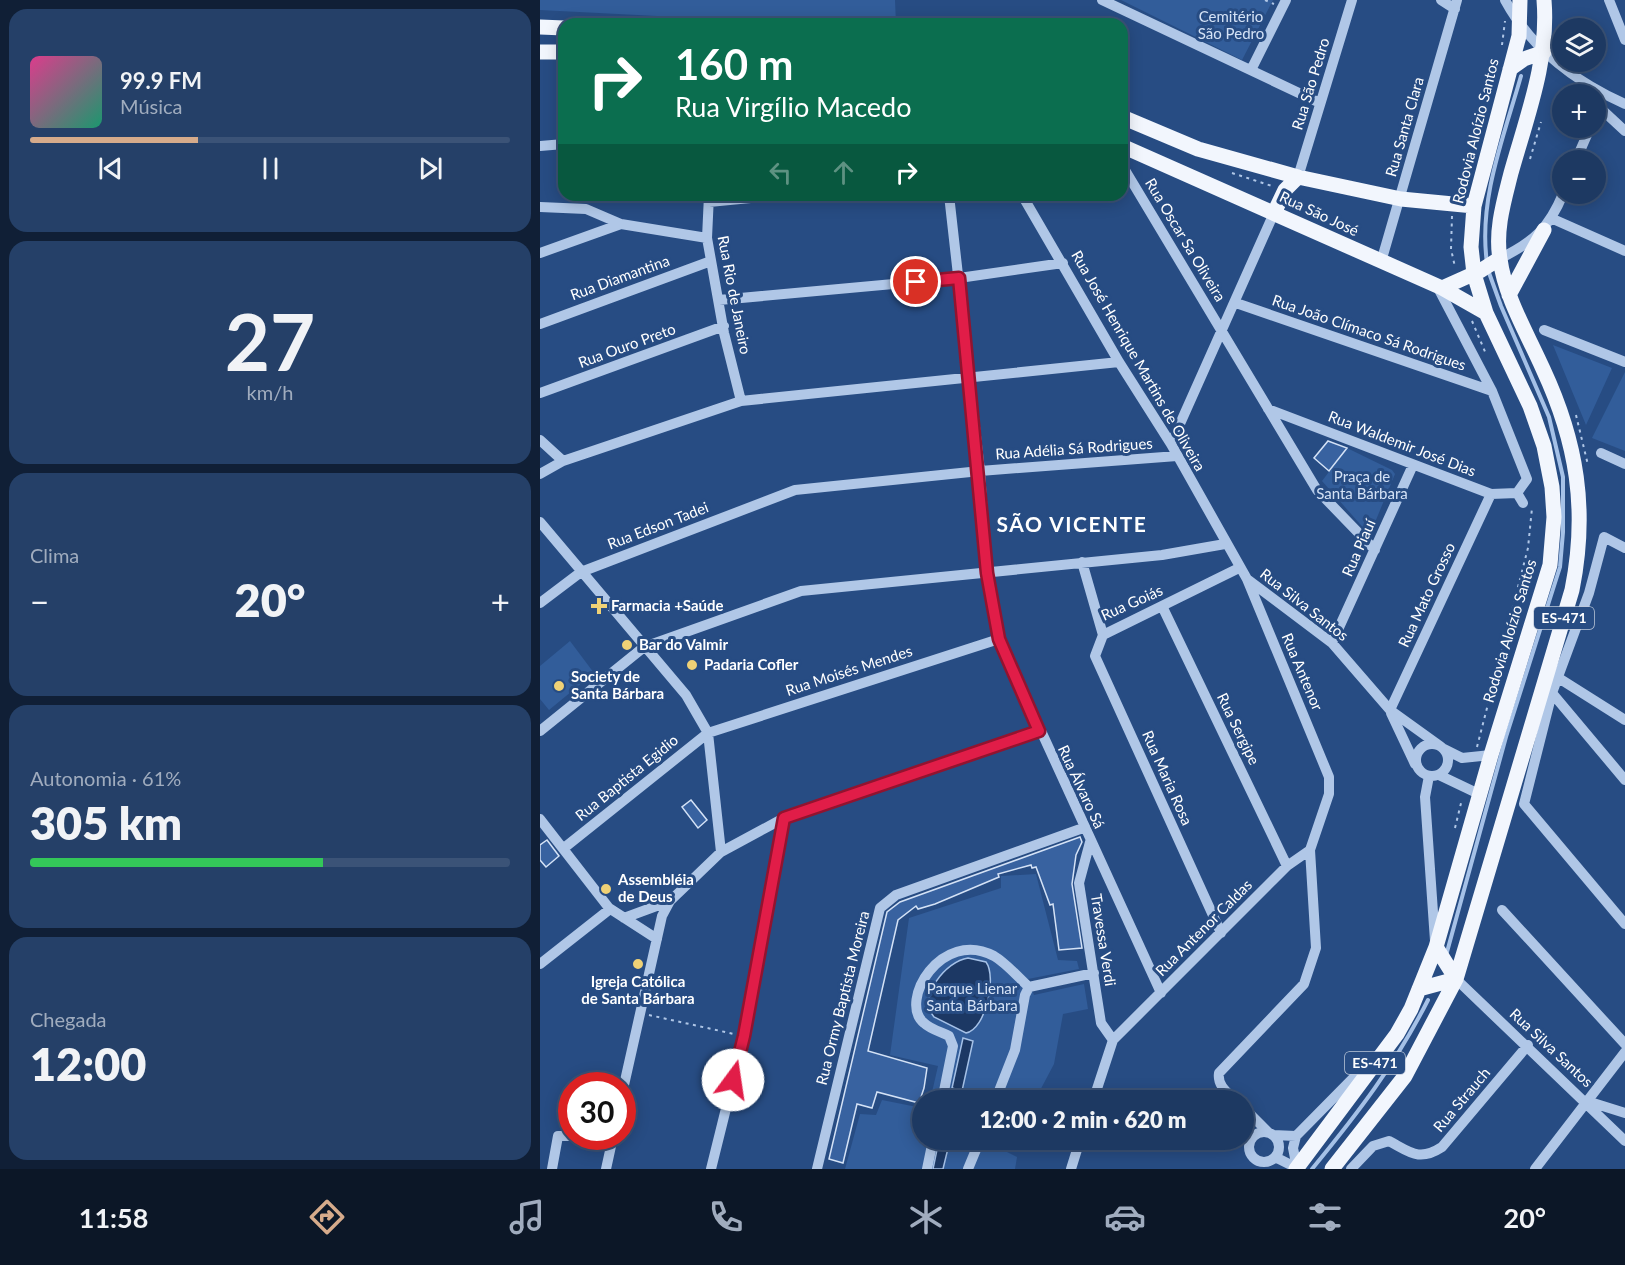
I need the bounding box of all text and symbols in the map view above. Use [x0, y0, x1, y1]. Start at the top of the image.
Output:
park label: Cemitério São Pedro [1198, 7, 1264, 42]
map controls [1552, 18, 1606, 204]
button: layers [1552, 18, 1606, 72]
street label: Rua São Pedro [1288, 36, 1333, 132]
text: 160 m [675, 39, 793, 89]
icon: right [576, 42, 654, 120]
street label: Rodovia Aloízio Santos [1448, 56, 1502, 205]
text: 99.9 FM [120, 67, 202, 94]
street label: Rua Santa Clara [1381, 75, 1427, 179]
button: + [1552, 84, 1606, 138]
text: Rua Virgílio Macedo [675, 90, 912, 123]
text: Música [120, 94, 183, 118]
button: − [1552, 150, 1606, 204]
icon: previous [94, 152, 127, 185]
icon: pause [254, 152, 287, 185]
icon: next [414, 152, 447, 185]
icon: left [764, 156, 797, 189]
icon: ahead [827, 156, 860, 189]
icon: right [890, 156, 923, 189]
street label: Rua Oscar Sa Oliveira [1142, 174, 1230, 305]
street label: Rua São José [1277, 187, 1362, 239]
street label: Rua Rio de Janeiro [715, 234, 755, 356]
street label: Rua José Henrique Martins de Oliveira [1068, 247, 1210, 474]
street label: Rua Diamantina [568, 251, 672, 303]
pin [890, 256, 941, 307]
icon: arrive [899, 265, 932, 298]
street label: Rua João Clímaco Sá Rodrigues [1270, 290, 1469, 374]
text: 27 [225, 294, 315, 388]
street label: Rua Ouro Preto [576, 319, 678, 371]
text: km/h [247, 380, 293, 404]
street label: Rua Waldemir José Dias [1326, 407, 1479, 480]
street label: Rua Adélia Sá Rodrigues [995, 434, 1153, 462]
park label: Praça de Santa Bárbara [1316, 467, 1408, 502]
street label: Rua Edson Tadei [605, 498, 711, 553]
district label: SÃO VICENTE [997, 511, 1147, 536]
street label: Rua Piauí [1338, 515, 1379, 579]
street label: Rua Mato Grosso [1394, 539, 1458, 650]
text: Clima [30, 543, 79, 567]
street label: Rodovia Aloízio Santos [1479, 557, 1539, 705]
street label: Rua Silva Santos [1257, 564, 1352, 644]
text: 20° [235, 573, 305, 627]
text: − [30, 581, 49, 621]
text: + [491, 581, 510, 621]
street label: Rua Goiás [1098, 581, 1165, 624]
place label: Farmacia +Saúde [611, 596, 724, 614]
marker: Farmacia +Saúde [592, 599, 606, 613]
road number: ES-471 [1534, 607, 1594, 629]
street label: Rua Antenor [1279, 630, 1327, 713]
place label: Bar do Valmir [639, 635, 728, 653]
marker: Bar do Valmir [620, 638, 634, 652]
street label: Rua Moisés Mendes [783, 641, 914, 699]
place label: Padaria Cofler [704, 655, 799, 673]
marker: Padaria Cofler [685, 658, 699, 672]
place label: Society de Santa Bárbara [571, 667, 664, 702]
marker: Society de Santa Bárbara [552, 679, 566, 693]
street label: Rua Sergipe [1214, 690, 1264, 768]
street label: Rua Maria Rosa [1139, 728, 1197, 828]
street label: Rua Baptista Egidio [571, 730, 681, 824]
street label: Rua Álvaro Sá [1055, 742, 1109, 831]
text: Autonomia · 61% [30, 766, 181, 790]
text: 305 km [30, 796, 182, 850]
place label: Assembléia de Deus [617, 870, 694, 905]
street label: Rua Antenor Caldas [1151, 875, 1255, 979]
marker: Assembléia de Deus [599, 882, 613, 896]
street label: Travessa Verdi [1088, 892, 1120, 987]
street label: Rua Ormy Baptista Moreira [812, 909, 872, 1087]
marker: Igreja Católica de Santa Bárbara [631, 957, 645, 971]
place label: Igreja Católica de Santa Bárbara [581, 972, 695, 1007]
park label: Parque Lienar Santa Bárbara [926, 979, 1018, 1014]
street label: Rua Silva Santos [1506, 1004, 1597, 1090]
text: Chegada [30, 1007, 107, 1031]
text: 12:00 [30, 1037, 146, 1091]
position arrow [701, 1048, 765, 1112]
road number: ES-471 [1345, 1052, 1405, 1074]
street label: Rua Strauch [1429, 1063, 1493, 1135]
speed limit sign: 30 [558, 1072, 636, 1150]
text: 12:00 · 2 min · 620 m [980, 1106, 1186, 1133]
icon: directions [306, 1196, 348, 1238]
icon: music [506, 1196, 548, 1238]
icon: phone [705, 1196, 747, 1238]
icon: climate [905, 1196, 947, 1238]
icon: car [1104, 1196, 1146, 1238]
icon: filters [1304, 1196, 1346, 1238]
text: 11:58 [79, 1201, 148, 1234]
text: 20° [1504, 1201, 1546, 1234]

